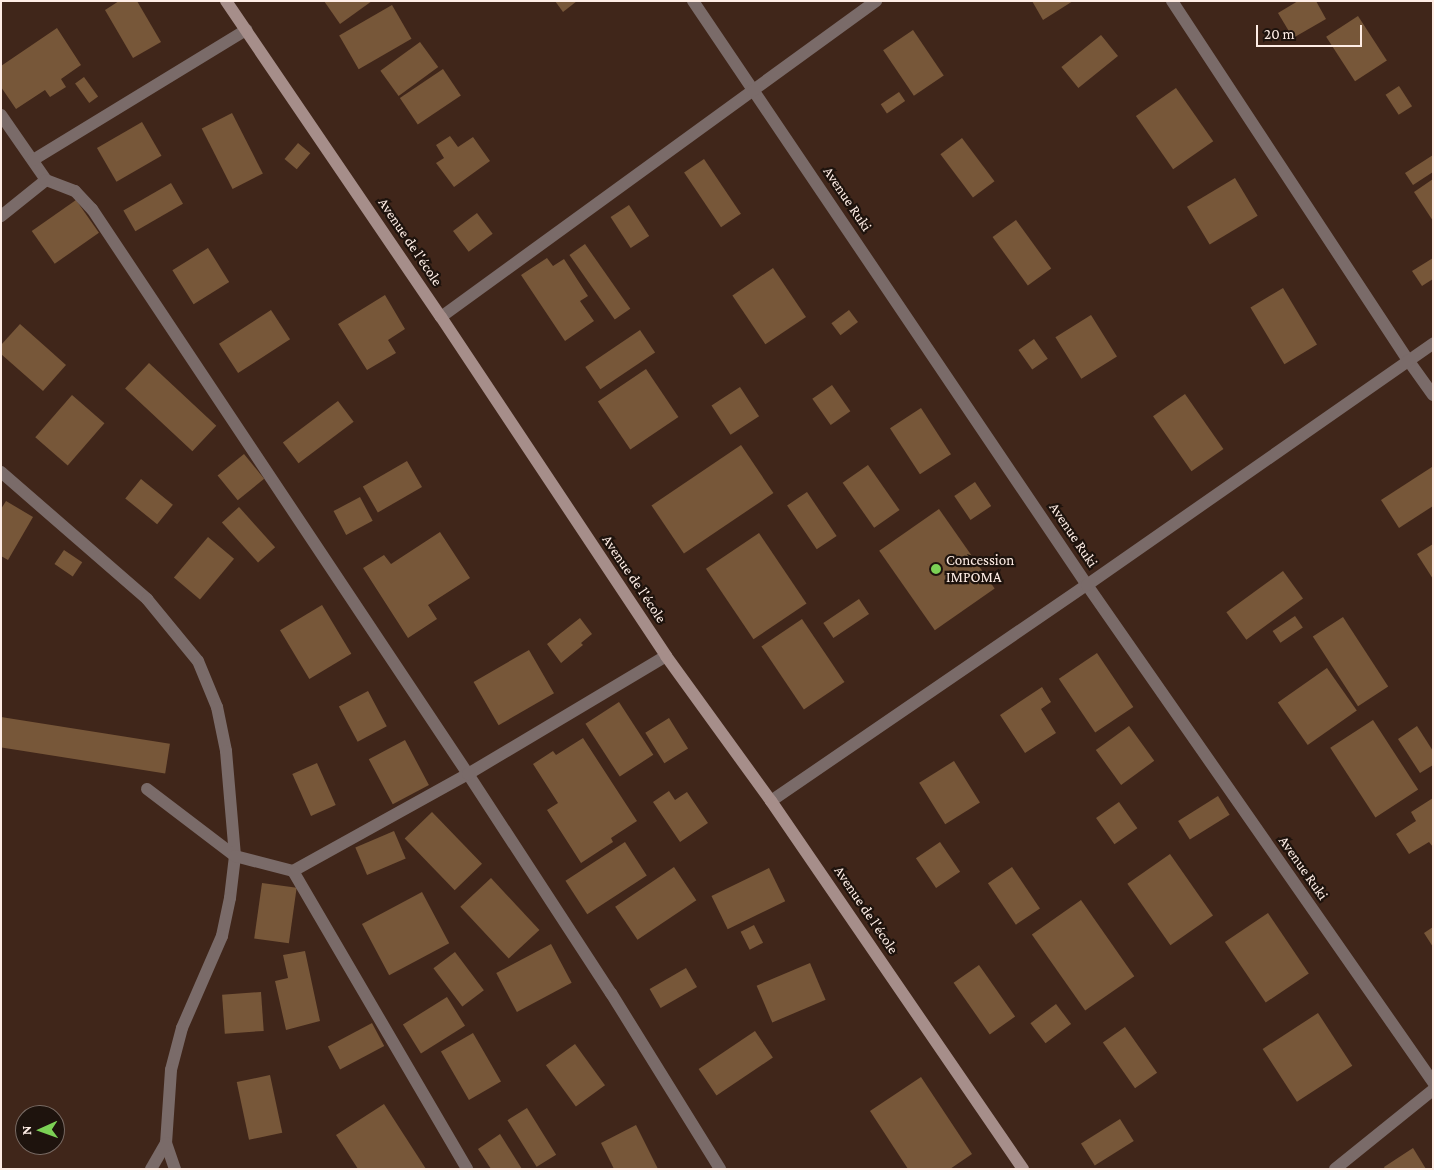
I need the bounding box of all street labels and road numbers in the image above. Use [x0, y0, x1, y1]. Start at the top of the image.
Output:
street label: Avenue Ruki [819, 163, 875, 235]
street label: Avenue de l'école [374, 195, 446, 289]
street label: Avenue Ruki [1045, 499, 1101, 571]
street label: Avenue de l'école [598, 532, 670, 626]
street label: Avenue Ruki [1274, 832, 1332, 904]
street label: Avenue de l'école [830, 863, 902, 957]

